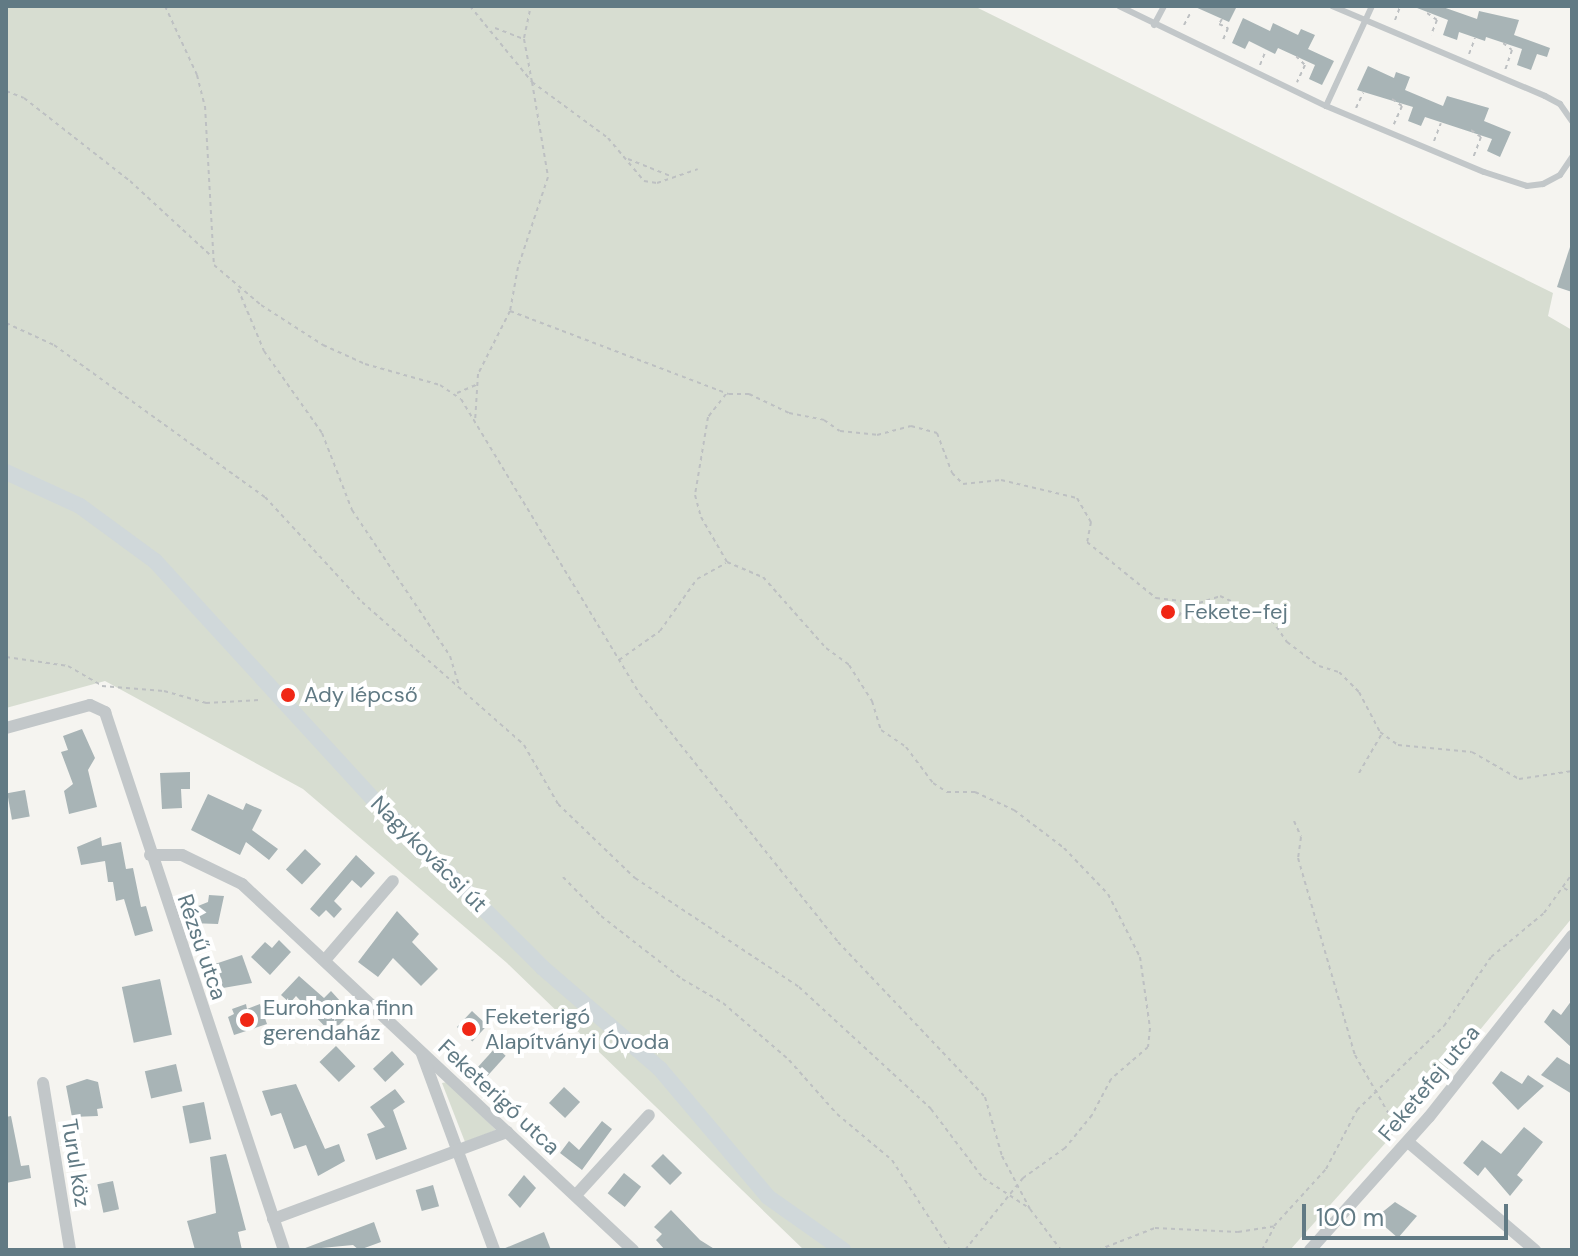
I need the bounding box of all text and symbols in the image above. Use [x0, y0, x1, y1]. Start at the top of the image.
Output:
place label: Fekete-fej [1184, 599, 1288, 625]
marker: Fekete-fej [1159, 603, 1177, 621]
place label: Ady lépcső [304, 682, 418, 708]
marker: Ady lépcső [279, 686, 297, 704]
street label: Nagykovácsi út [365, 790, 493, 918]
street label: Rézsű utca [172, 891, 232, 1003]
place label: Eurohonka finn gerendaház [263, 994, 414, 1046]
place label: Feketerigó Alapítványi Óvoda [485, 1003, 669, 1054]
marker: Eurohonka finn gerendaház [238, 1011, 256, 1029]
marker: Feketerigó Alapítványi Óvoda [460, 1020, 478, 1038]
street label: Feketefej utca [1373, 1020, 1485, 1146]
street label: Feketerigó utca [433, 1034, 565, 1160]
street label: Turul köz [56, 1117, 96, 1209]
scale bar [1306, 1188, 1512, 1238]
text: 100 m [1316, 1202, 1384, 1233]

